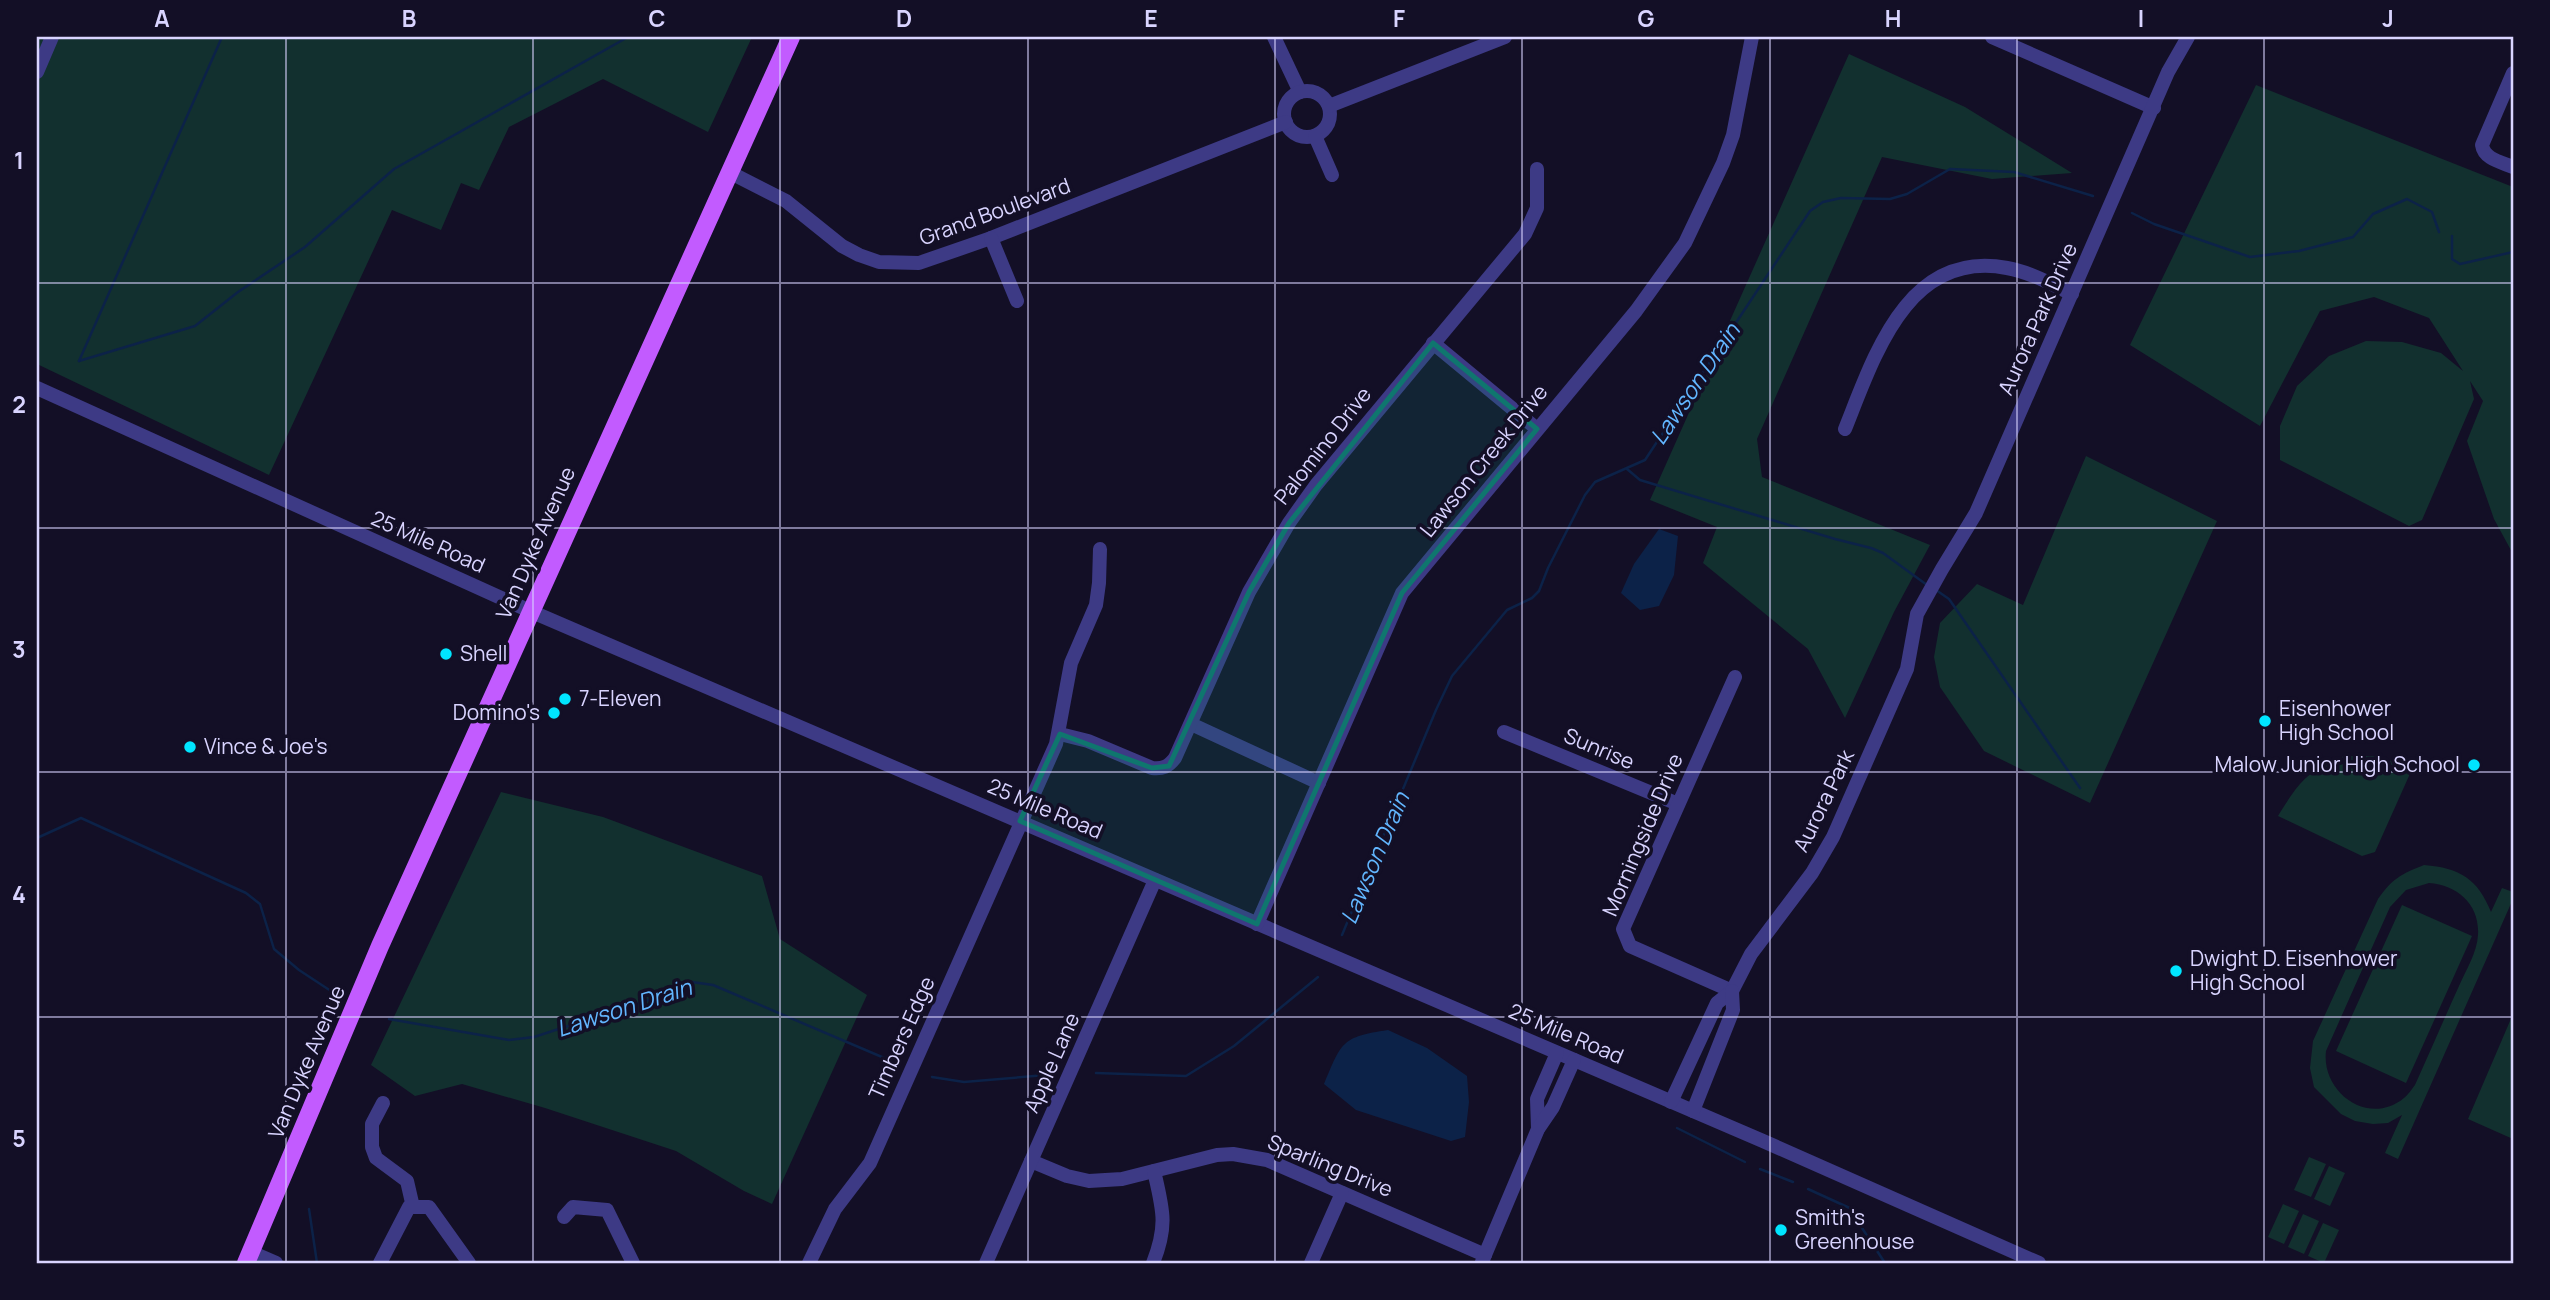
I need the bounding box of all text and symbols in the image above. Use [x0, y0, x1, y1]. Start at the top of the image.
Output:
text: A [154, 2, 170, 34]
text: B [402, 2, 416, 34]
text: C [649, 2, 666, 34]
text: D [896, 2, 912, 34]
text: E [1144, 2, 1158, 34]
text: F [1393, 2, 1405, 34]
text: G [1638, 2, 1655, 34]
text: H [1885, 2, 1901, 34]
text: I [2138, 2, 2144, 34]
text: J [2382, 2, 2394, 34]
text: 1 [14, 144, 24, 176]
street label: Grand Boulevard [915, 171, 1074, 251]
street label: Aurora Park Drive [1991, 238, 2083, 399]
water label: Lawson Drain [1642, 315, 1747, 451]
street label: Lawson Creek Drive [1413, 378, 1553, 542]
street label: Palomino Drive [1267, 381, 1377, 510]
text: 2 [12, 388, 26, 420]
street label: Van Dyke Avenue [489, 462, 581, 623]
street label: 25 Mile Road [367, 503, 490, 579]
text: 3 [12, 633, 26, 665]
place label: Shell [460, 639, 508, 667]
marker: Shell [438, 646, 454, 662]
place label: 7-Eleven [579, 684, 662, 712]
marker: 7-Eleven [557, 691, 573, 707]
place label: Eisenhower High School [2279, 694, 2394, 746]
place label: Domino's [453, 698, 540, 726]
marker: Domino's [546, 705, 562, 721]
marker: Eisenhower High School [2257, 713, 2273, 729]
street label: Sunrise [1560, 721, 1639, 775]
place label: Vince & Joe's [204, 732, 327, 760]
marker: Vince & Joe's [182, 739, 198, 755]
street label: Aurora Park [1786, 744, 1860, 856]
street label: Morningside Drive [1595, 749, 1689, 920]
place label: Malow Junior High School [2215, 750, 2460, 778]
marker: Malow Junior High School [2466, 757, 2482, 773]
street label: 25 Mile Road [984, 771, 1107, 845]
water label: Lawson Drain [1332, 786, 1417, 928]
text: 4 [12, 878, 26, 910]
place label: Dwight D. Eisenhower High School [2190, 944, 2398, 996]
marker: Dwight D. Eisenhower High School [2168, 963, 2184, 979]
water label: Lawson Drain [552, 970, 697, 1044]
street label: Timbers Edge [862, 972, 941, 1103]
street label: Van Dyke Avenue [261, 981, 351, 1142]
street label: 25 Mile Road [1505, 996, 1628, 1070]
street label: Apple Lane [1017, 1008, 1086, 1117]
text: 5 [12, 1122, 26, 1154]
street label: Sparling Drive [1264, 1127, 1397, 1203]
place label: Smith's Greenhouse [1795, 1203, 1915, 1255]
marker: Smith's Greenhouse [1773, 1222, 1789, 1238]

